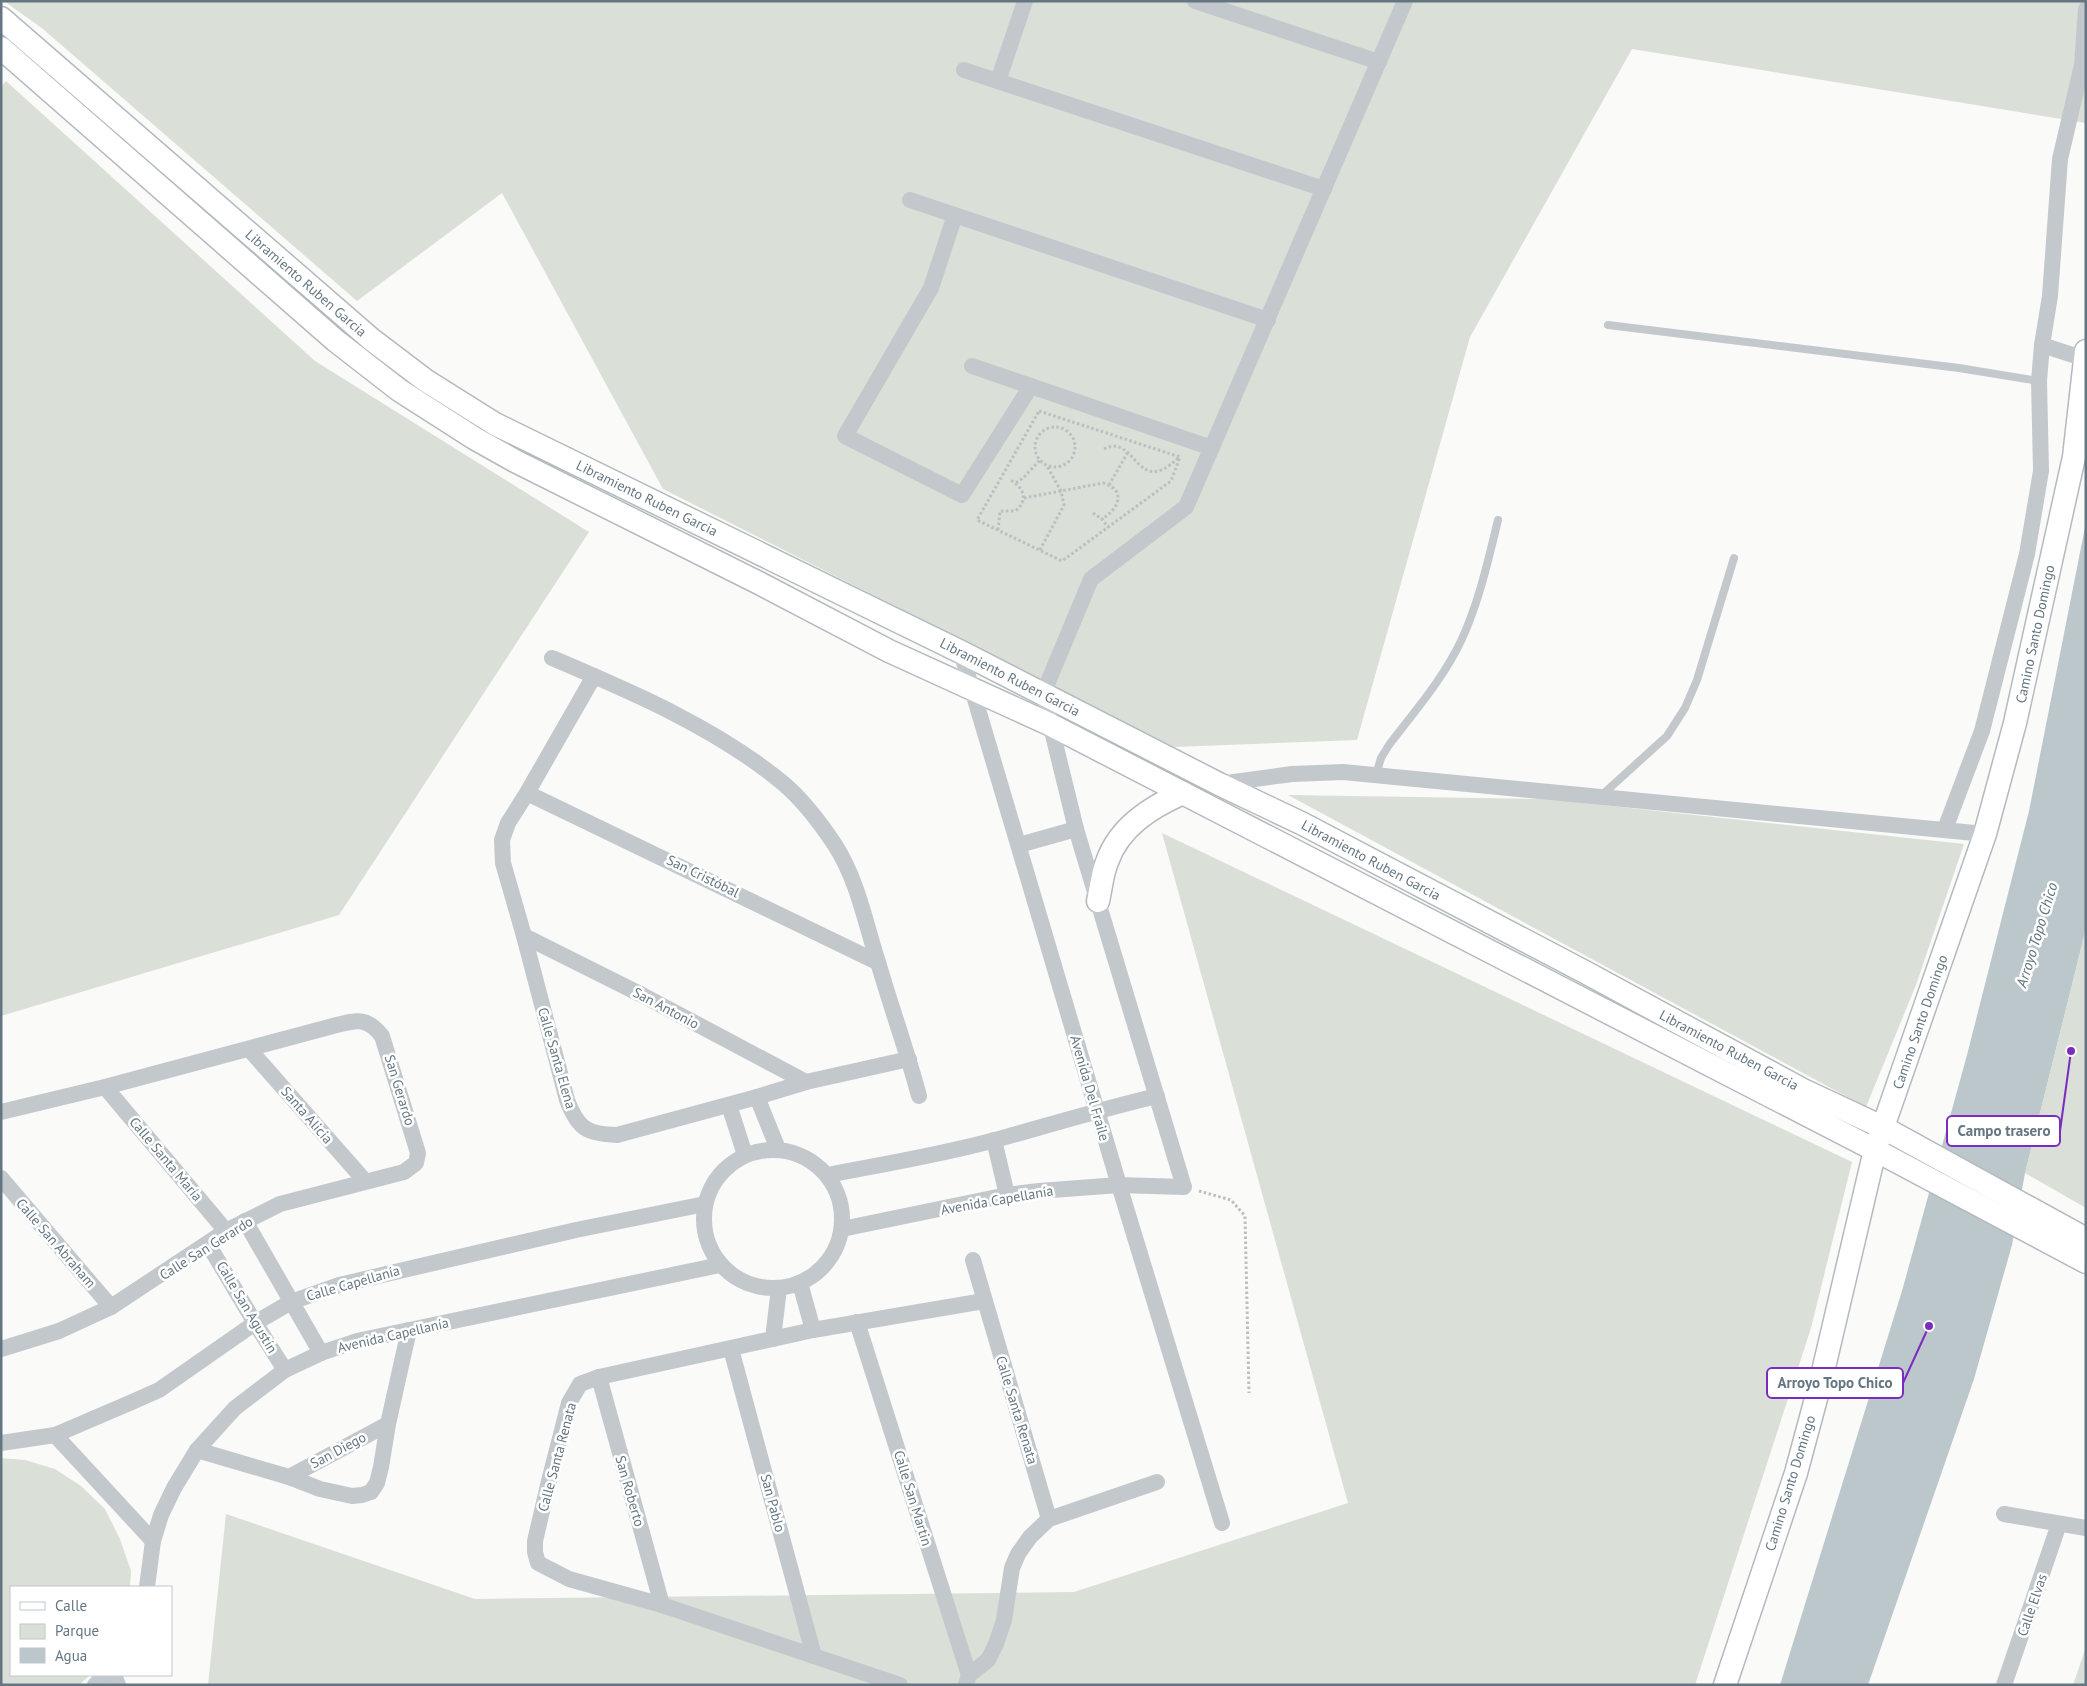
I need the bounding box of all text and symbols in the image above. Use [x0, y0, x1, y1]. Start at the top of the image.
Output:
street label: Libramiento Ruben Garcia [242, 225, 370, 341]
street label: Libramiento Ruben Garcia [573, 456, 721, 540]
street label: Camino Santo Domingo [2012, 563, 2058, 705]
street label: Libramiento Ruben Garcia [937, 634, 1083, 720]
street label: Libramiento Ruben Garcia [1298, 816, 1444, 904]
street label: San Cristóbal [664, 851, 742, 901]
water label: Arroyo Topo Chico [2011, 880, 2062, 991]
street label: Camino Santo Domingo [1889, 952, 1951, 1092]
street label: San Antonio [630, 983, 702, 1033]
street label: Calle Santa Elena [534, 1005, 580, 1111]
street label: Libramiento Ruben Garcia [1656, 1006, 1802, 1094]
street label: Avenida Del Fraile [1066, 1033, 1114, 1143]
street label: San Gerardo [381, 1052, 419, 1128]
street label: Santa Alicia [277, 1083, 337, 1147]
street label: Calle Santa María [125, 1113, 207, 1205]
callout: Campo trasero [1947, 1116, 2060, 1146]
text: Campo trasero [1958, 1121, 2050, 1140]
street label: Avenida Capellanía [939, 1181, 1055, 1219]
street label: Calle San Abraham [12, 1195, 100, 1291]
street label: Calle San Gerardo [156, 1212, 256, 1284]
street label: Calle San Agustín [212, 1258, 282, 1356]
street label: Calle Capellanía [304, 1261, 402, 1305]
street label: Avenida Capellanía [335, 1313, 451, 1357]
street label: Calle Santa Renata [992, 1354, 1042, 1466]
callout: Arroyo Topo Chico [1767, 1368, 1903, 1398]
text: Arroyo Topo Chico [1777, 1373, 1893, 1392]
street label: Calle Santa Renata [534, 1400, 580, 1514]
street label: Camino Santo Domingo [1761, 1413, 1819, 1553]
street label: San Diego [307, 1428, 369, 1472]
street label: Calle San Martin [890, 1448, 936, 1548]
street label: San Roberto [611, 1453, 649, 1529]
street label: San Pablo [757, 1472, 789, 1534]
street label: Calle Elvas [2013, 1571, 2051, 1639]
legend [10, 1586, 172, 1676]
text: Calle [55, 1596, 87, 1615]
text: Parque [55, 1621, 99, 1640]
text: Agua [55, 1646, 87, 1665]

